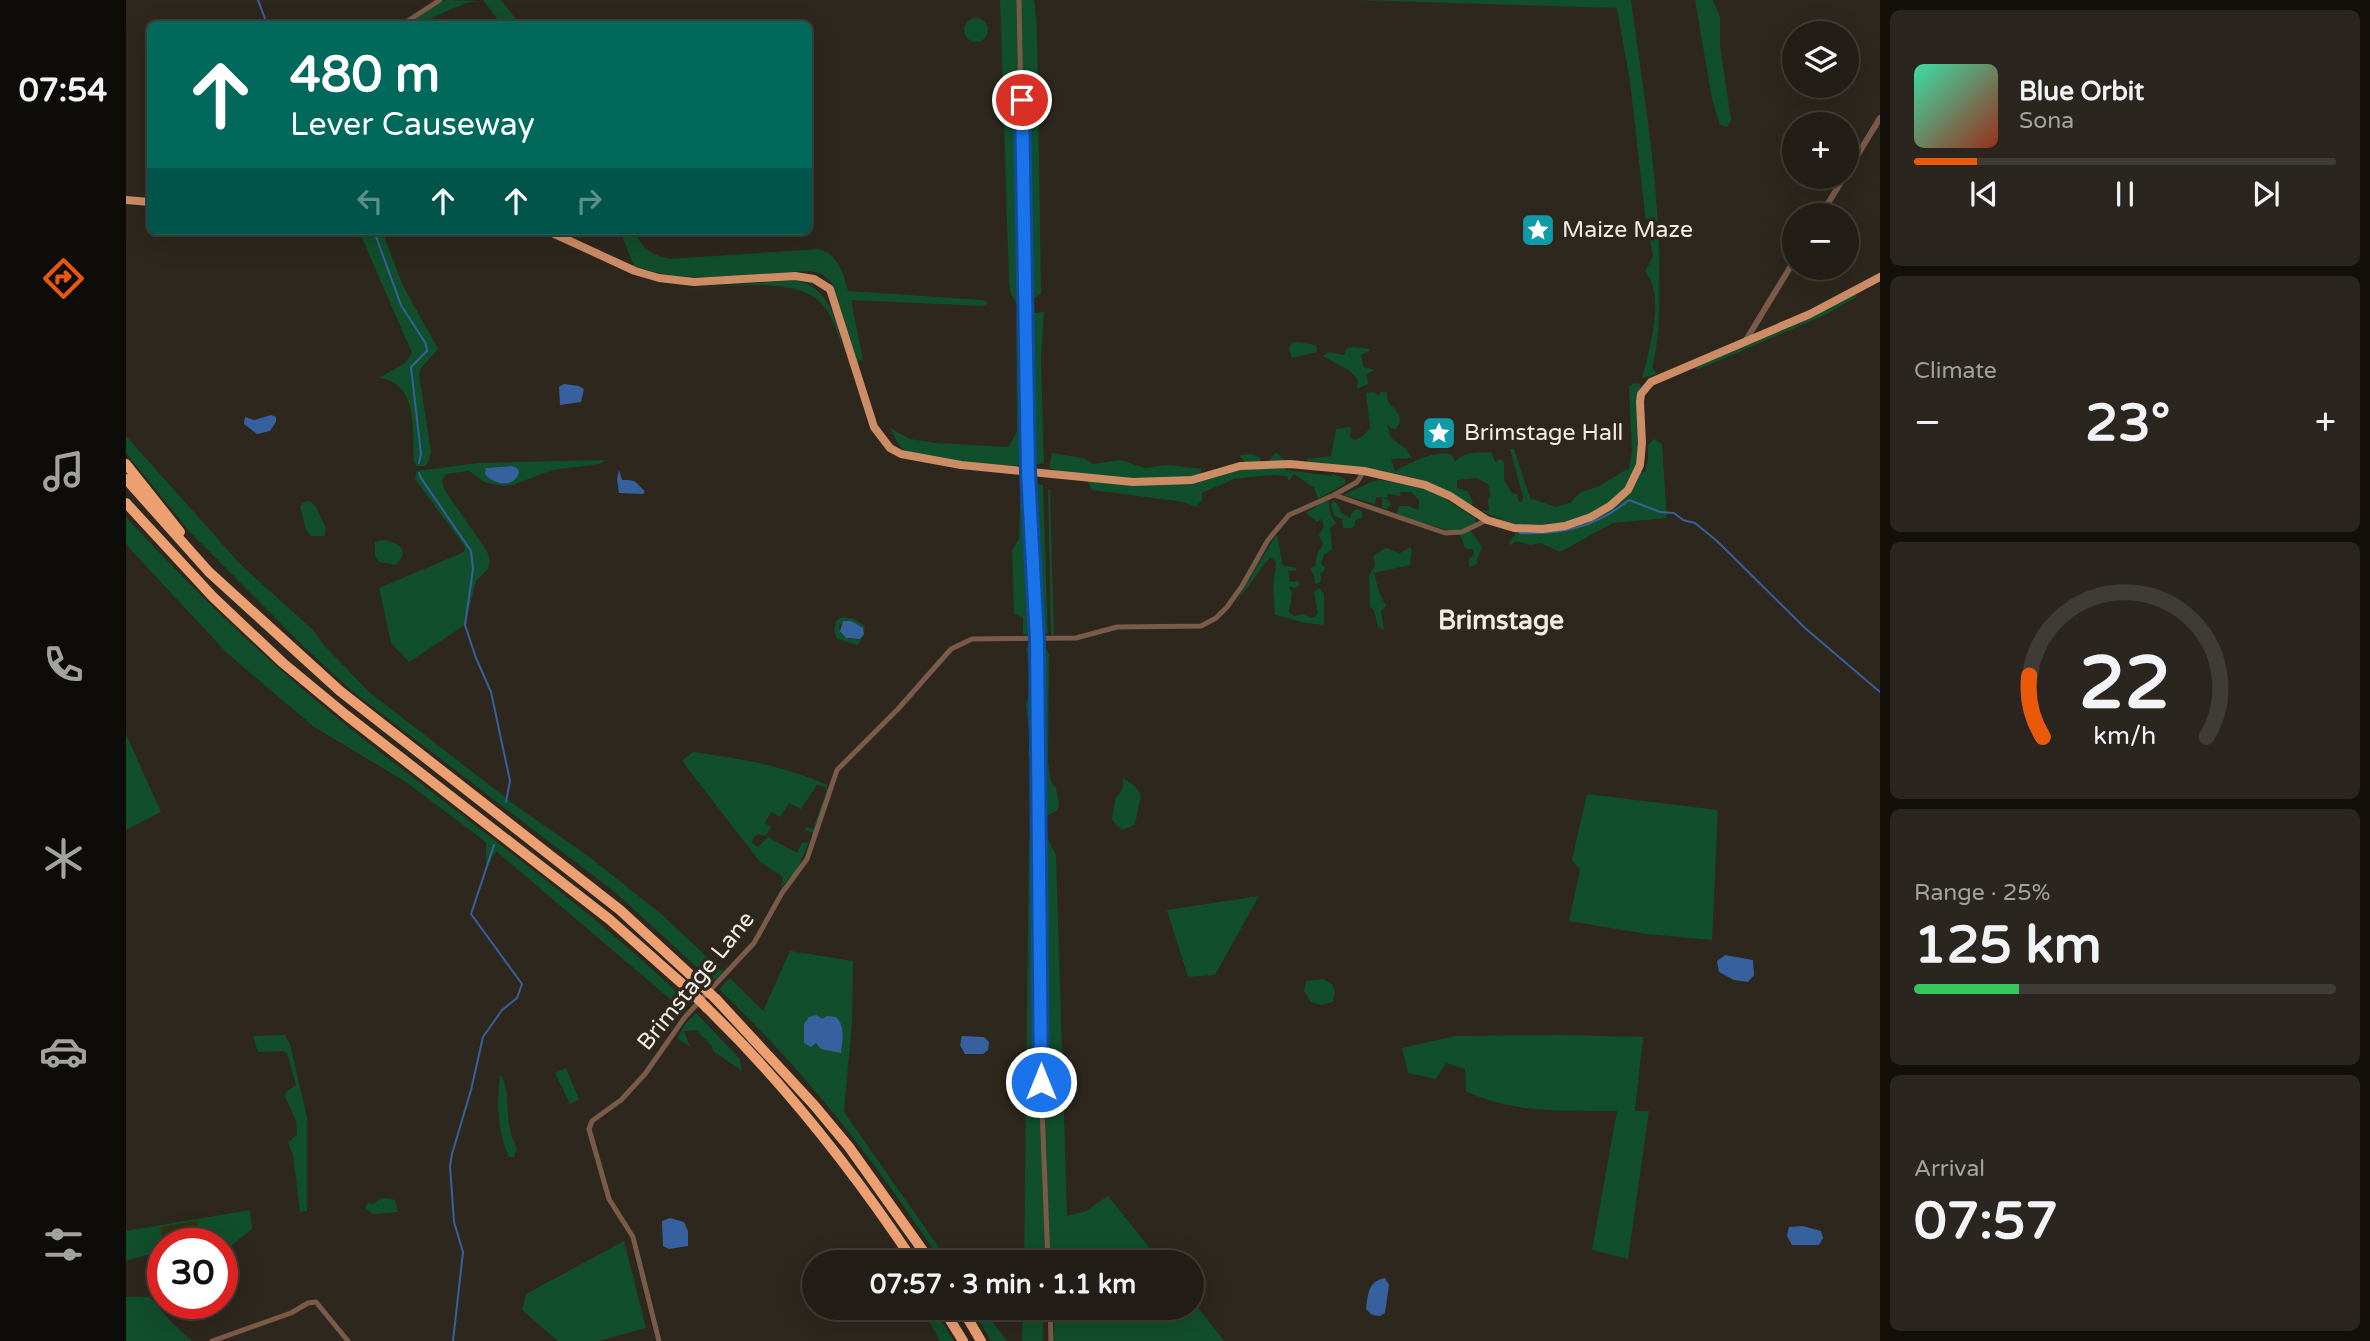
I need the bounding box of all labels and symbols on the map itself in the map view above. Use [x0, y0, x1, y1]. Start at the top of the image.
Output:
pin [992, 70, 1052, 130]
place icon: Maize Maze [1519, 211, 1557, 249]
place label: Maize Maze [1562, 216, 1693, 244]
place icon: Brimstage Hall [1420, 414, 1458, 452]
place label: Brimstage Hall [1464, 419, 1623, 447]
district label: Brimstage [1438, 605, 1564, 636]
street label: Brimstage Lane [631, 906, 761, 1056]
position arrow [1004, 1045, 1078, 1119]
speed limit sign: 30 [147, 1228, 238, 1319]

